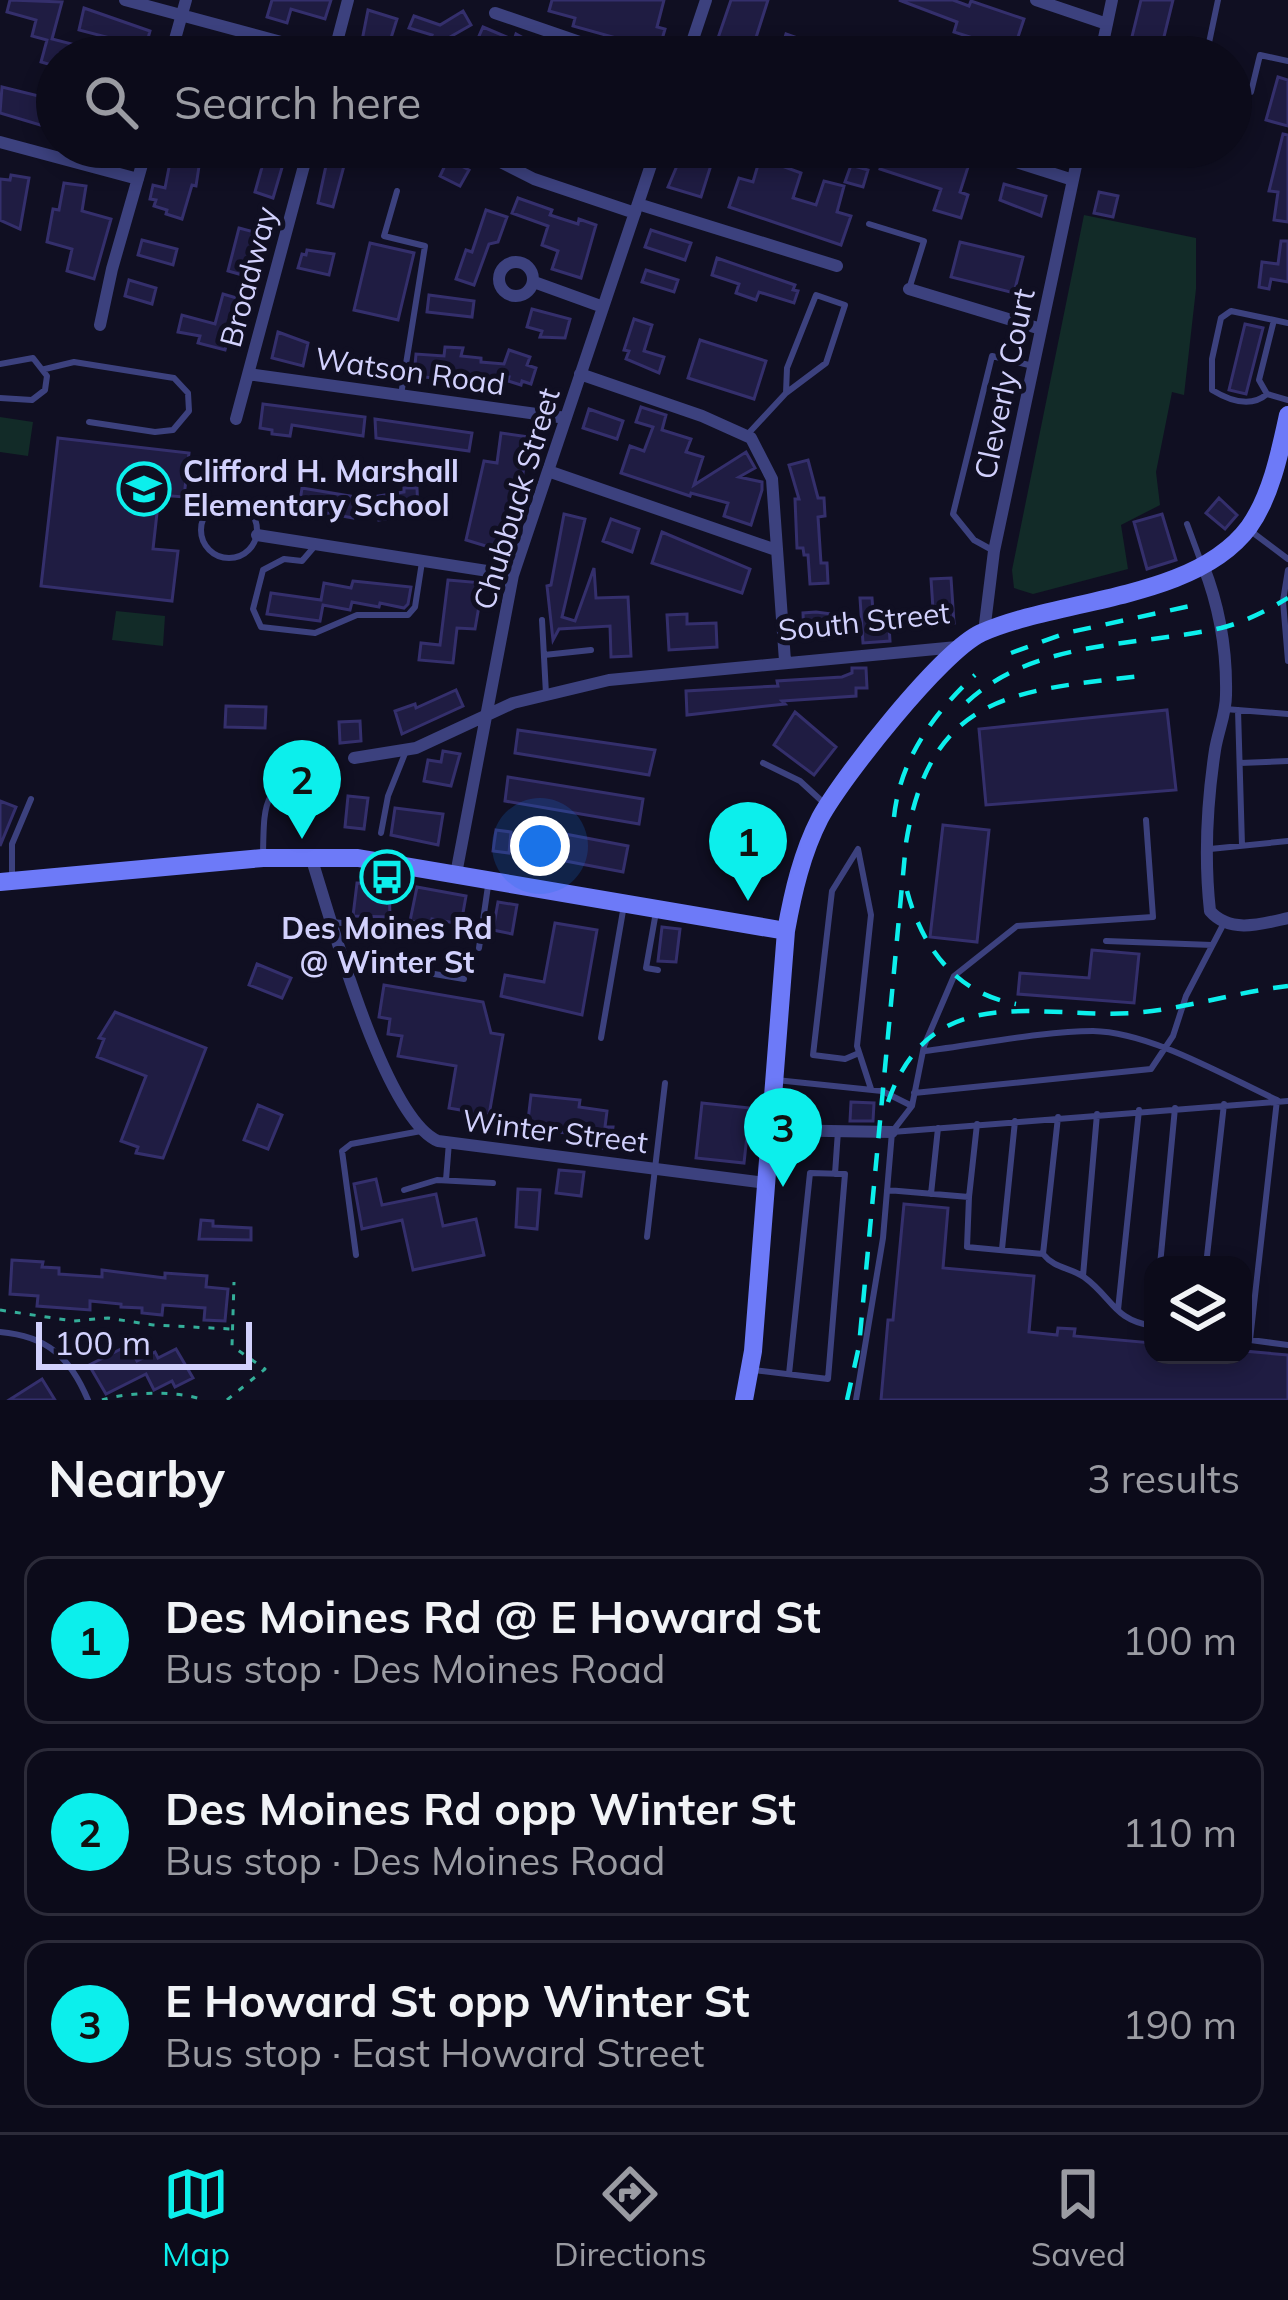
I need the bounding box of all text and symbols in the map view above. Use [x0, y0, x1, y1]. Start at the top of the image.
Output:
search box [36, 36, 1252, 168]
icon: search [78, 69, 144, 135]
text: Search here [174, 74, 421, 130]
street label: Broadway [211, 202, 285, 351]
street label: Cleverly Court [965, 285, 1043, 482]
street label: Watson Road [313, 339, 507, 403]
street label: Chubbuck Street [464, 383, 568, 614]
place label: Clifford H. Marshall Elementary School [183, 452, 459, 524]
school or university icon: Clifford H. Marshall Elementary School [116, 461, 172, 517]
street label: South Street [776, 593, 951, 649]
pin: 2 [263, 740, 341, 839]
pin: 1 [709, 802, 787, 901]
your location [510, 816, 570, 876]
bus stop icon: Des Moines Rd @ Winter St [359, 849, 415, 905]
place label: Des Moines Rd @ Winter St [281, 909, 493, 981]
pin: 3 [744, 1088, 822, 1187]
street label: Winter Street [460, 1101, 650, 1161]
map controls [1144, 1256, 1252, 1364]
button: layers [1144, 1256, 1252, 1364]
scale bar [36, 1316, 252, 1369]
text: 100 m [54, 1322, 151, 1363]
text: Nearby [48, 1446, 225, 1510]
text: 3 results [1087, 1454, 1240, 1503]
text: Des Moines Rd @ E Howard St [165, 1588, 821, 1644]
text: 1 [78, 1616, 102, 1665]
text: 100 m [1122, 1616, 1237, 1665]
text: Bus stop · Des Moines Road [165, 1644, 665, 1693]
text: Des Moines Rd opp Winter St [165, 1780, 796, 1836]
text: 2 [78, 1808, 102, 1857]
text: 110 m [1122, 1808, 1237, 1857]
text: Bus stop · Des Moines Road [165, 1836, 665, 1885]
text: E Howard St opp Winter St [165, 1972, 750, 2028]
text: 3 [78, 2000, 102, 2049]
text: 190 m [1122, 2000, 1237, 2049]
text: Bus stop · East Howard Street [165, 2028, 704, 2077]
tab: Map [162, 2161, 230, 2274]
tab: Directions [554, 2161, 707, 2274]
tab: Saved [1031, 2161, 1126, 2274]

